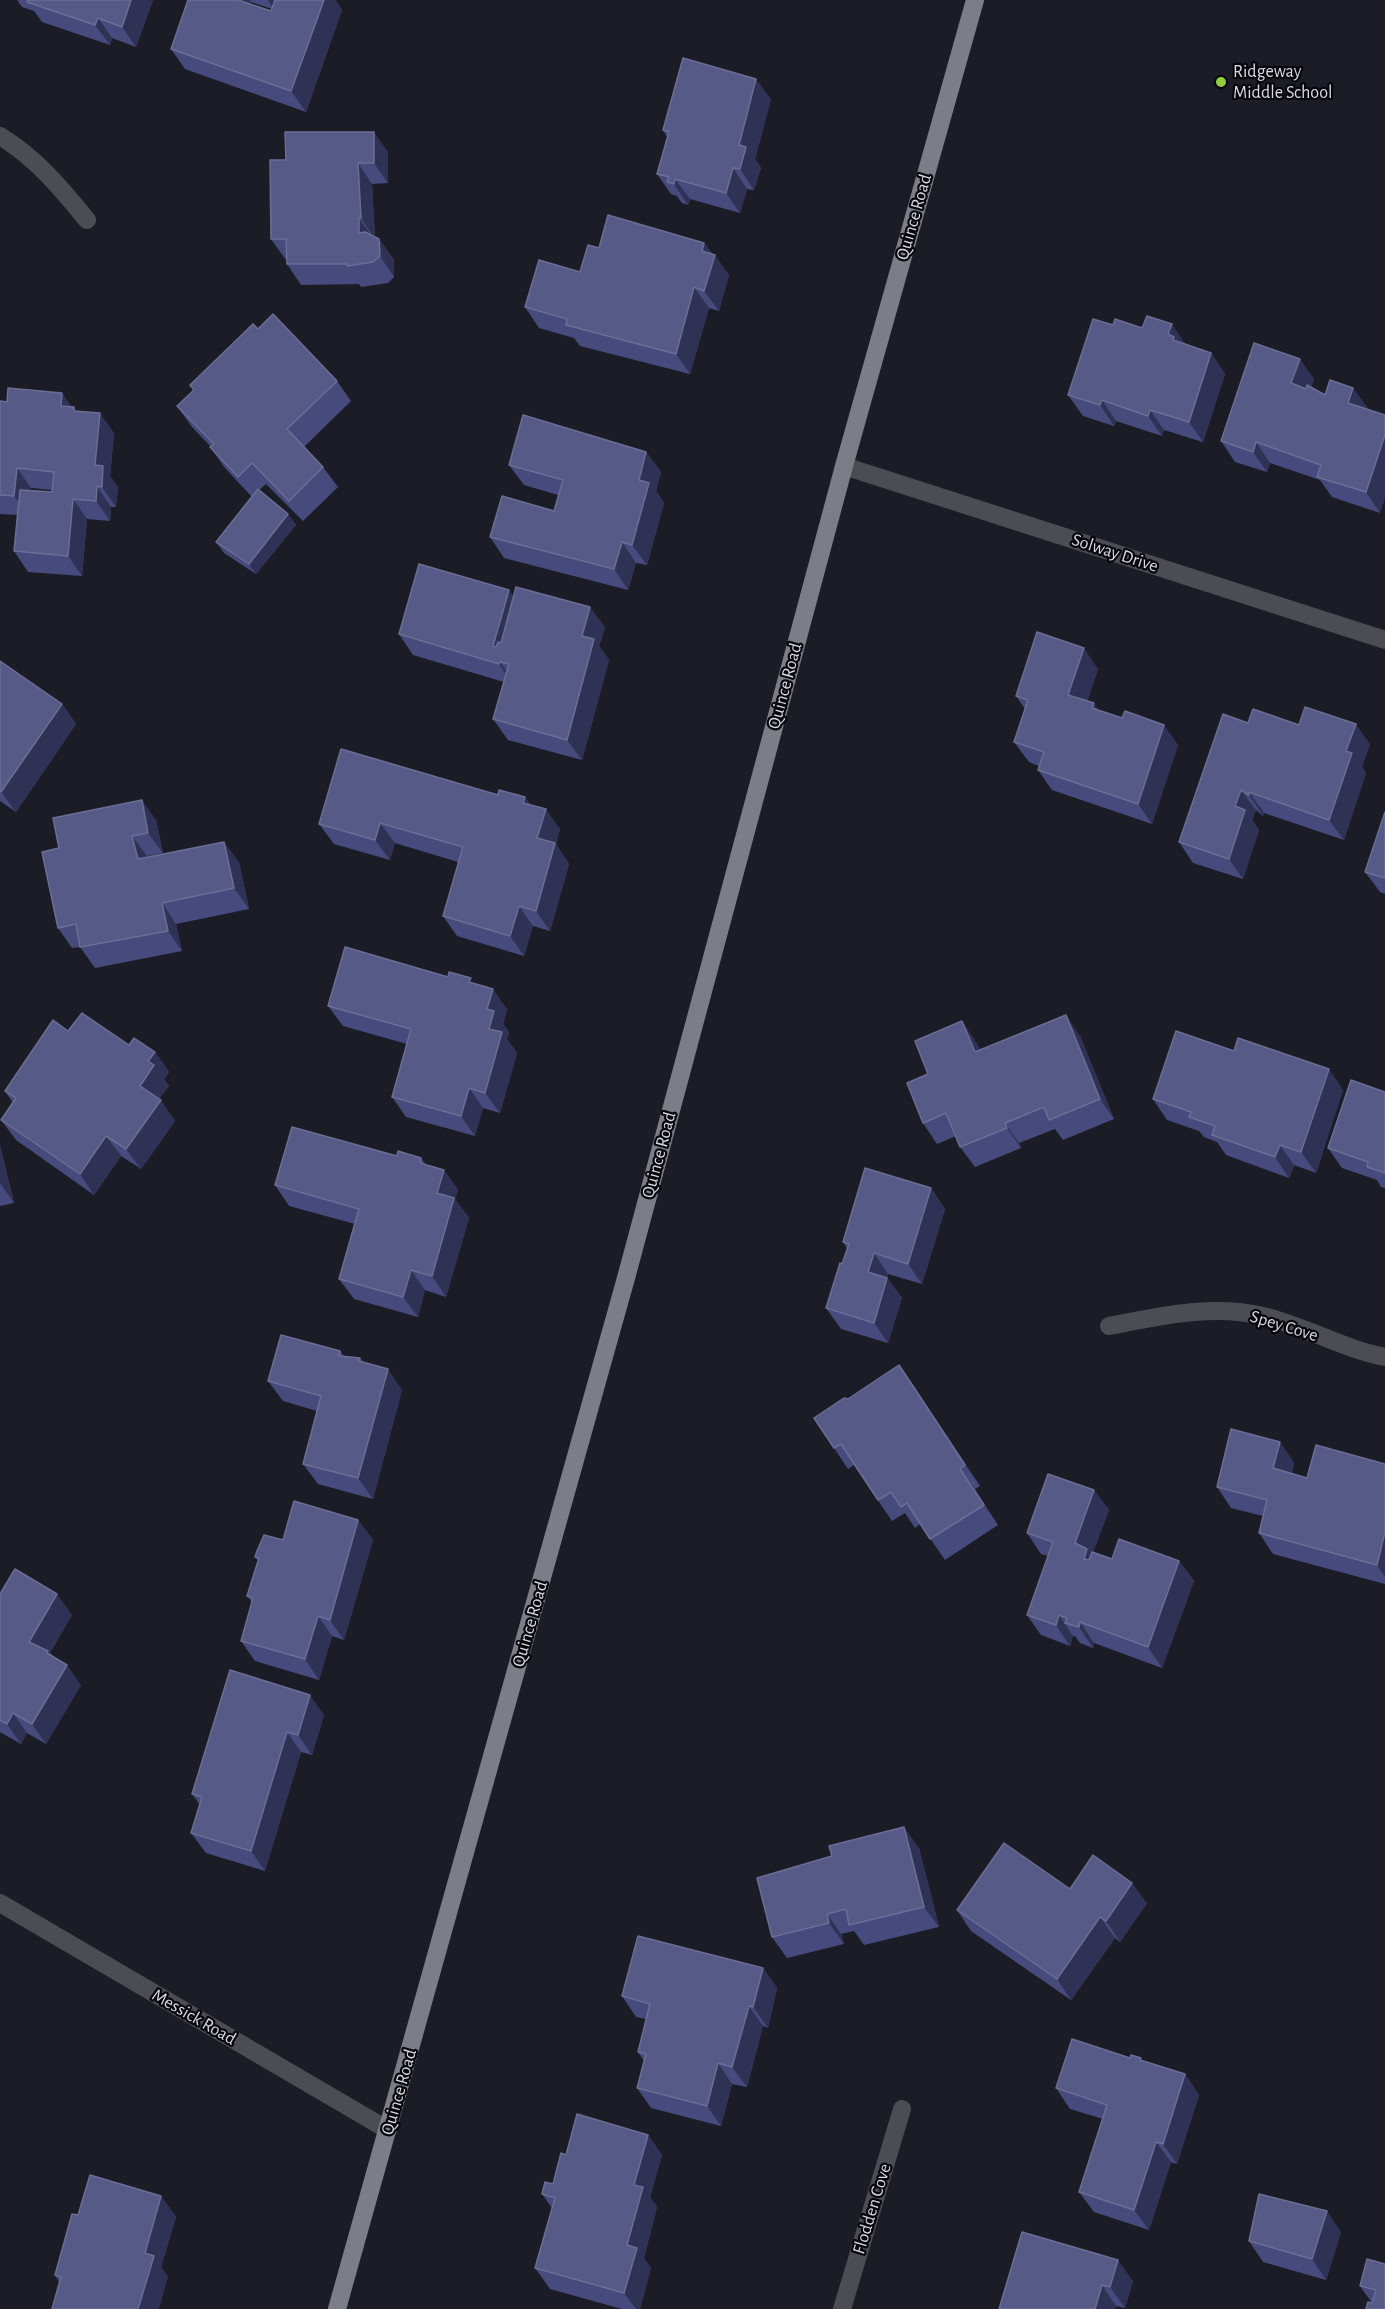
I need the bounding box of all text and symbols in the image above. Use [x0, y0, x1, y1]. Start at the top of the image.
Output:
place label: Ridgeway Middle School [1233, 61, 1332, 104]
marker: Ridgeway Middle School [1214, 75, 1228, 89]
street label: Quince Road [891, 172, 937, 262]
street label: Solway Drive [1069, 529, 1161, 577]
street label: Quince Road [763, 641, 807, 731]
street label: Quince Road [637, 1110, 681, 1200]
street label: Spey Cove [1247, 1305, 1321, 1347]
street label: Quince Road [507, 1579, 553, 1669]
street label: Messick Road [148, 1984, 240, 2050]
street label: Quince Road [376, 2047, 422, 2137]
street label: Flodden Cove [848, 2161, 896, 2257]

